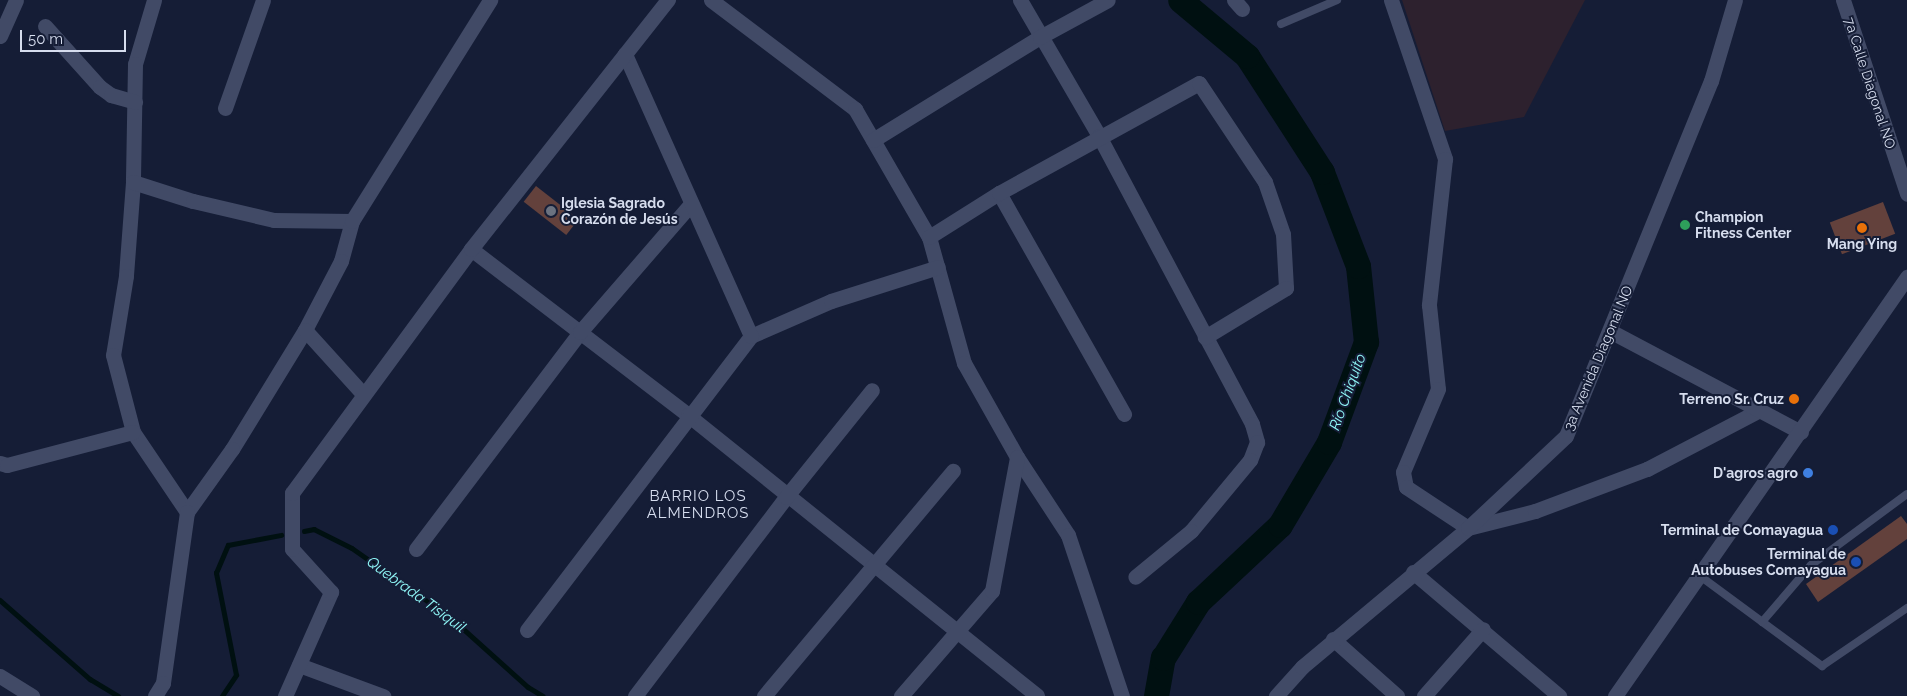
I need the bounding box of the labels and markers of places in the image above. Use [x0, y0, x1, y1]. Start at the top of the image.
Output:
place label: Iglesia Sagrado Corazón de Jesús [561, 195, 678, 228]
marker: Iglesia Sagrado Corazón de Jesús [545, 205, 557, 217]
place label: Champion Fitness Center [1695, 209, 1791, 242]
marker: Champion Fitness Center [1679, 219, 1691, 231]
marker: Mang Ying [1856, 222, 1868, 234]
place label: Mang Ying [1827, 236, 1897, 252]
place label: Terreno Sr. Cruz [1679, 391, 1784, 407]
marker: Terreno Sr. Cruz [1788, 393, 1800, 405]
place label: D'agros agro [1713, 465, 1798, 481]
marker: D'agros agro [1802, 467, 1814, 479]
place label: Terminal de Comayagua [1660, 522, 1823, 538]
marker: Terminal de Comayagua [1827, 524, 1839, 536]
place label: Terminal de Autobuses Comayagua [1691, 546, 1846, 578]
marker: Terminal de Autobuses Comayagua [1850, 556, 1862, 568]

